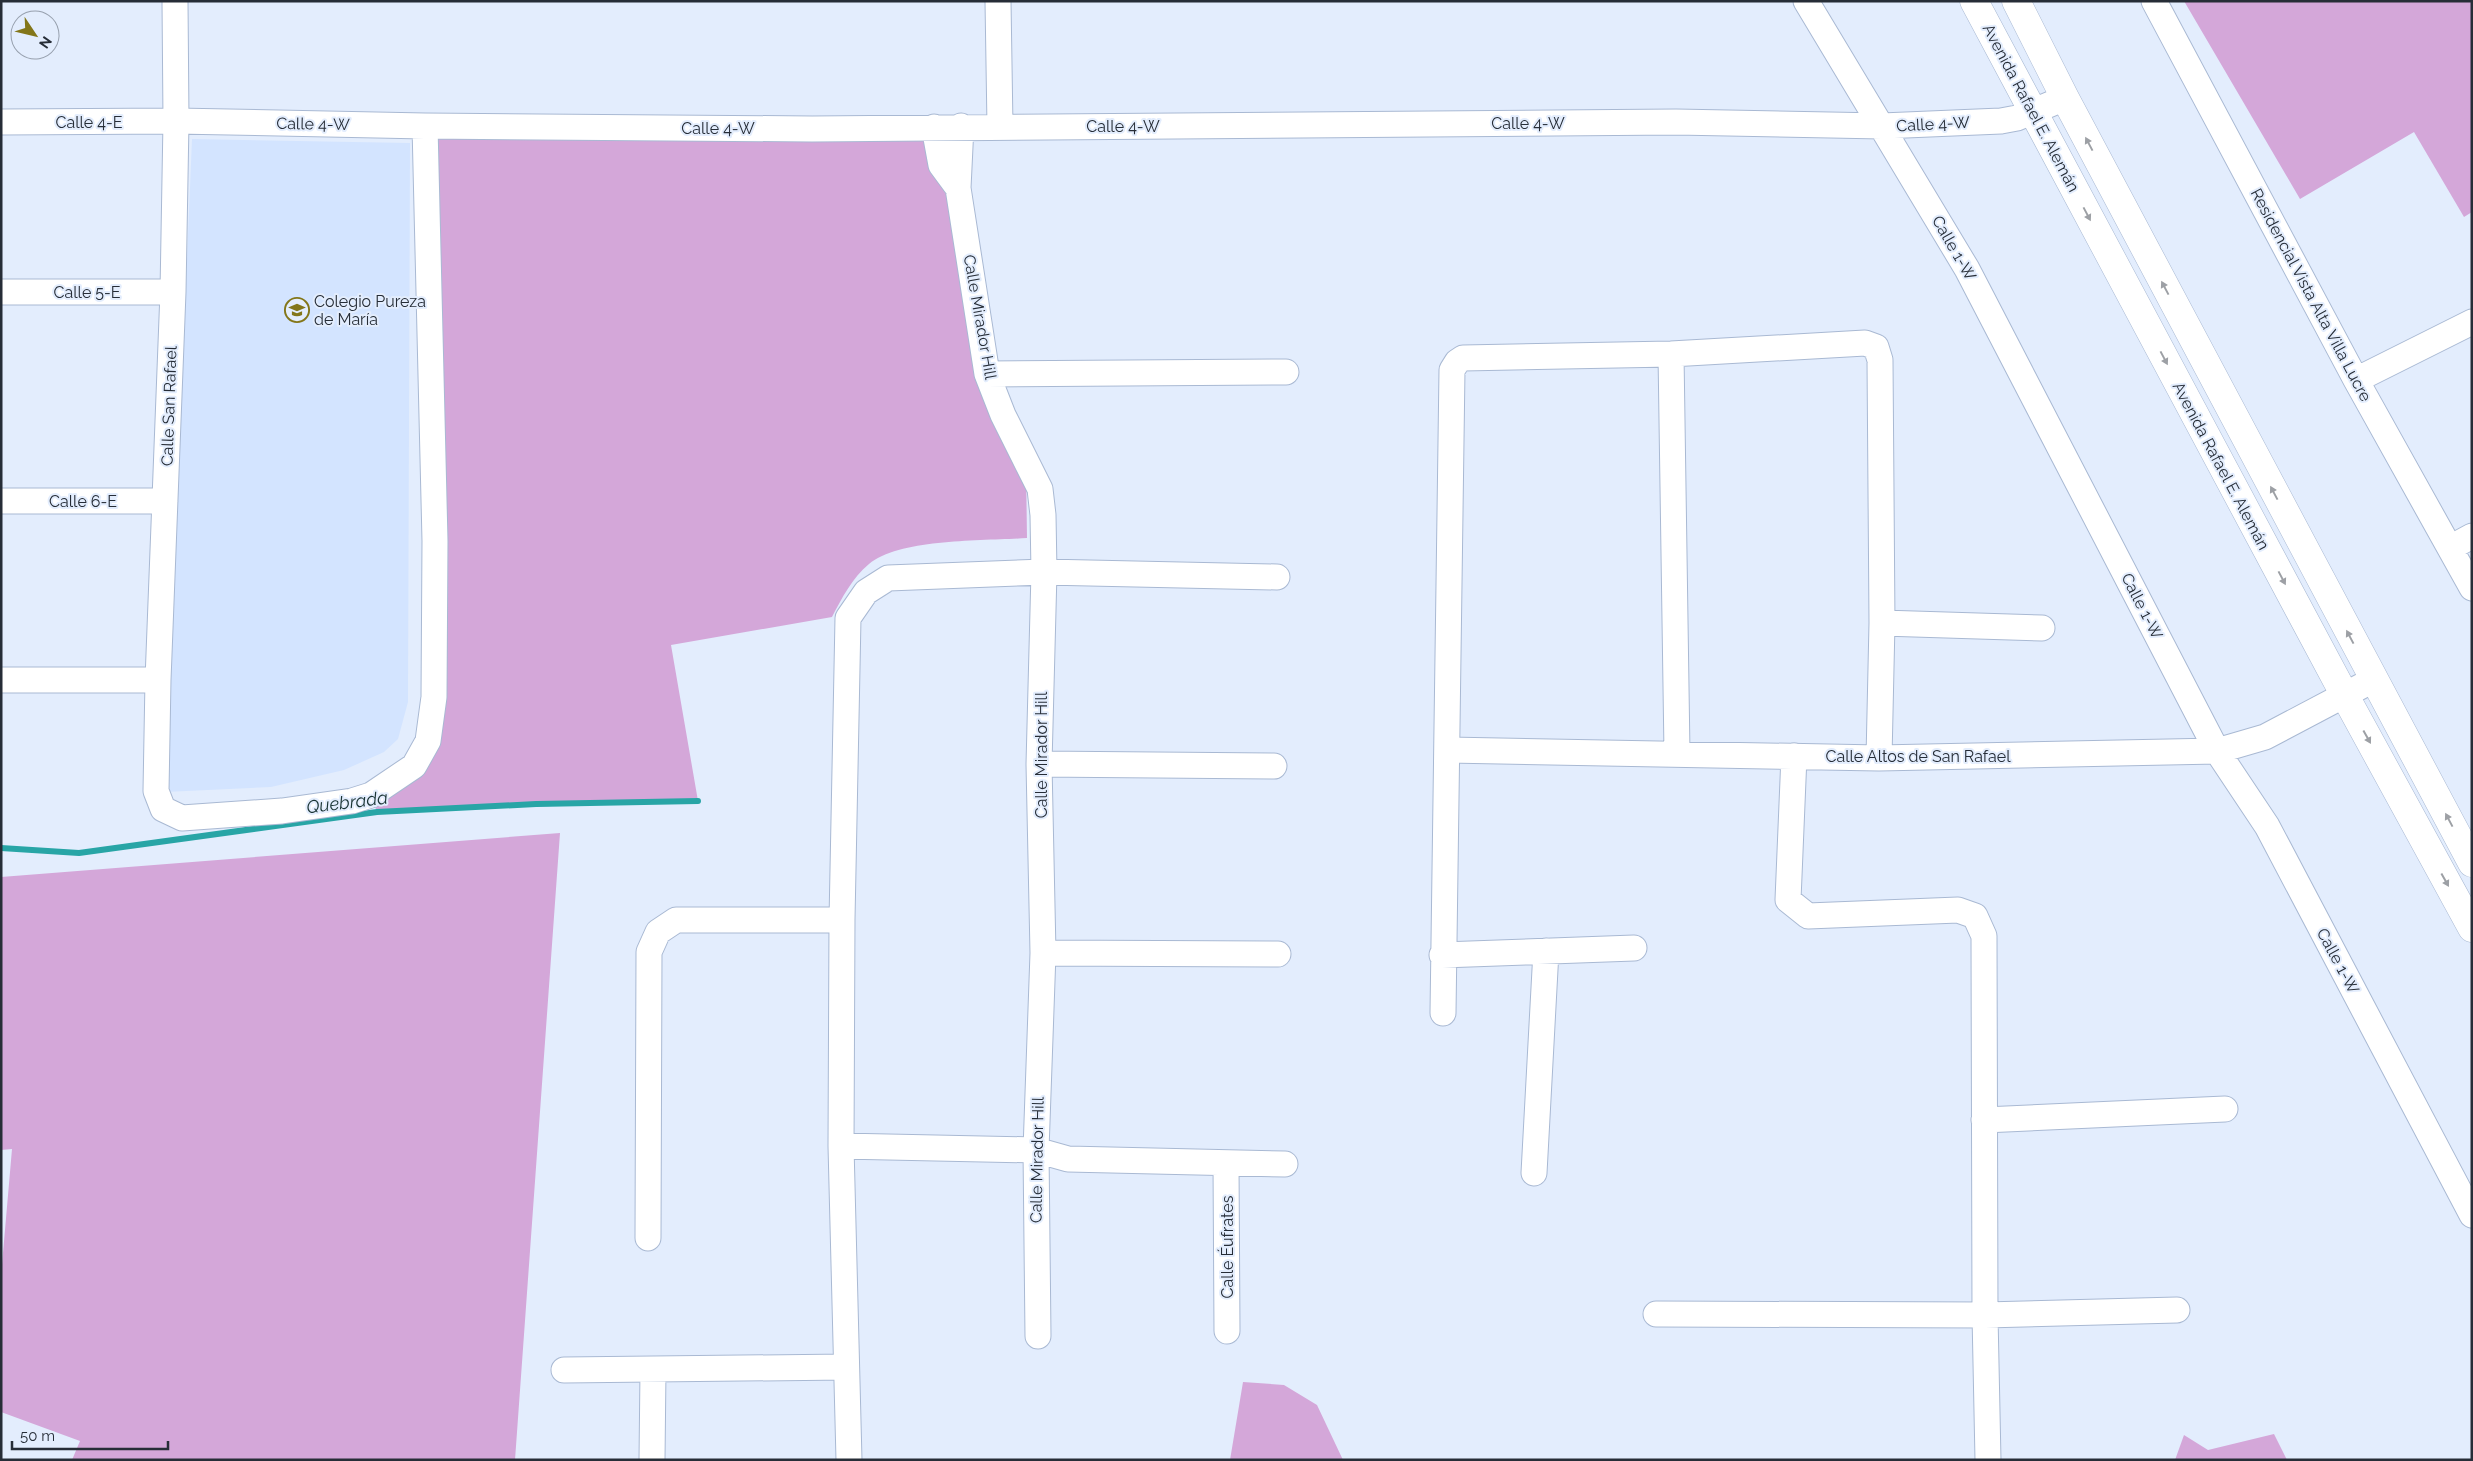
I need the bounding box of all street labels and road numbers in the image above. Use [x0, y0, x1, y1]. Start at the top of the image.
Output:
street label: Avenida Rafael E. Alemán [1979, 21, 2083, 195]
street label: Calle 4-E [55, 113, 123, 132]
street label: Calle 4-W [1896, 113, 1970, 135]
street label: Calle 4-W [276, 114, 350, 134]
street label: Calle 4-W [1491, 114, 1565, 133]
street label: Calle 4-W [1086, 117, 1160, 136]
street label: Calle 4-W [681, 119, 755, 138]
street label: Residencial Vista Alta Villa Lucre [2247, 185, 2375, 405]
street label: Calle 1-W [1928, 212, 1980, 284]
street label: Calle Mirador Hill [960, 253, 1000, 382]
street label: Calle 5-E [53, 283, 121, 302]
street label: Calle San Rafael [157, 345, 181, 466]
street label: Avenida Rafael E. Alemán [2169, 379, 2273, 553]
street label: Calle 6-E [49, 492, 117, 511]
street label: Calle 1-W [2117, 570, 2167, 642]
street label: Calle Mirador Hill [1032, 691, 1051, 818]
street label: Calle Altos de San Rafael [1825, 747, 2011, 766]
street label: Calle 1-W [2313, 925, 2363, 997]
street label: Calle Mirador Hill [1026, 1096, 1048, 1223]
street label: Calle Éufrates [1217, 1195, 1237, 1298]

